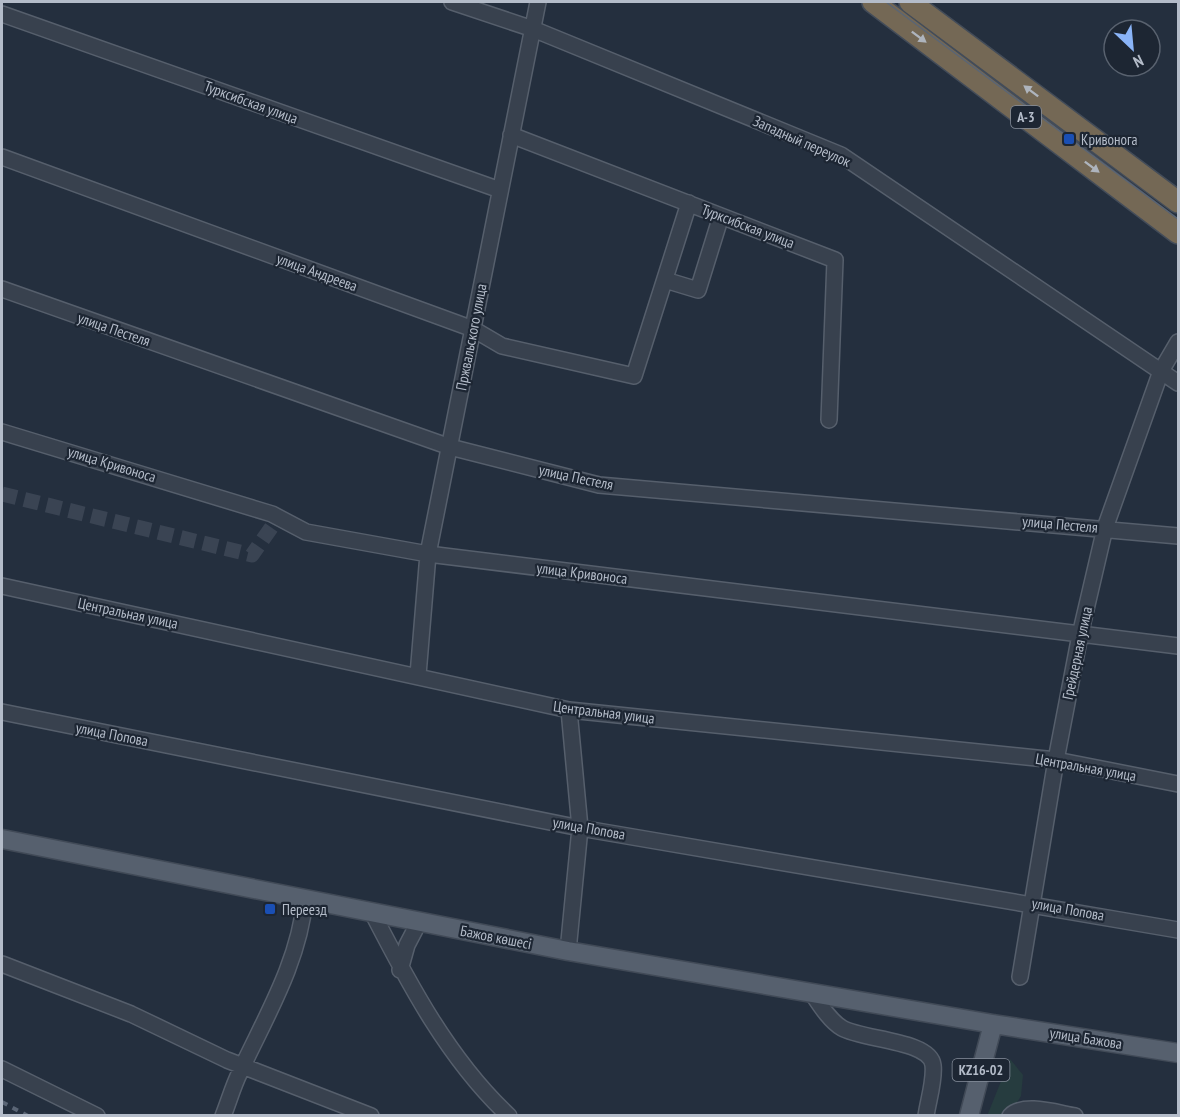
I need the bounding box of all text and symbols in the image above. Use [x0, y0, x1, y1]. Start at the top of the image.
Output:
north arrow [1102, 18, 1162, 78]
one-way arrow [912, 30, 927, 42]
text: N [1130, 51, 1147, 72]
street label: Турксибская улица [202, 76, 300, 128]
one-way arrow [1023, 86, 1038, 98]
road number: А-3 [1011, 106, 1041, 128]
street label: Западный переулок [750, 111, 854, 171]
place label: Кривонога [1081, 130, 1137, 149]
marker: Кривонога [1062, 132, 1076, 146]
one-way arrow [1083, 161, 1099, 173]
street label: Турксибская улица [699, 200, 797, 252]
street label: улица Андреева [274, 249, 360, 295]
street label: Пржвальского улица [451, 282, 491, 392]
street label: улица Пестеля [75, 308, 153, 350]
street label: улица Кривоноса [66, 442, 158, 486]
street label: улица Пестеля [537, 460, 615, 494]
street label: улица Пестеля [1022, 511, 1099, 537]
street label: улица Кривоноса [536, 558, 628, 588]
street label: Центральная улица [76, 593, 180, 633]
street label: Грейдерная улица [1058, 605, 1096, 701]
street label: Центральная улица [552, 696, 656, 728]
street label: улица Попова [74, 718, 150, 750]
street label: Центральная улица [1034, 749, 1138, 785]
street label: улица Попова [551, 812, 627, 844]
street label: улица Попова [1030, 893, 1106, 925]
place label: Переезд [282, 900, 327, 919]
marker: Переезд [263, 902, 277, 916]
street label: Бажов көшесі [459, 921, 533, 953]
street label: улица Бажова [1048, 1023, 1124, 1053]
road number: KZ16-02 [952, 1059, 1010, 1081]

